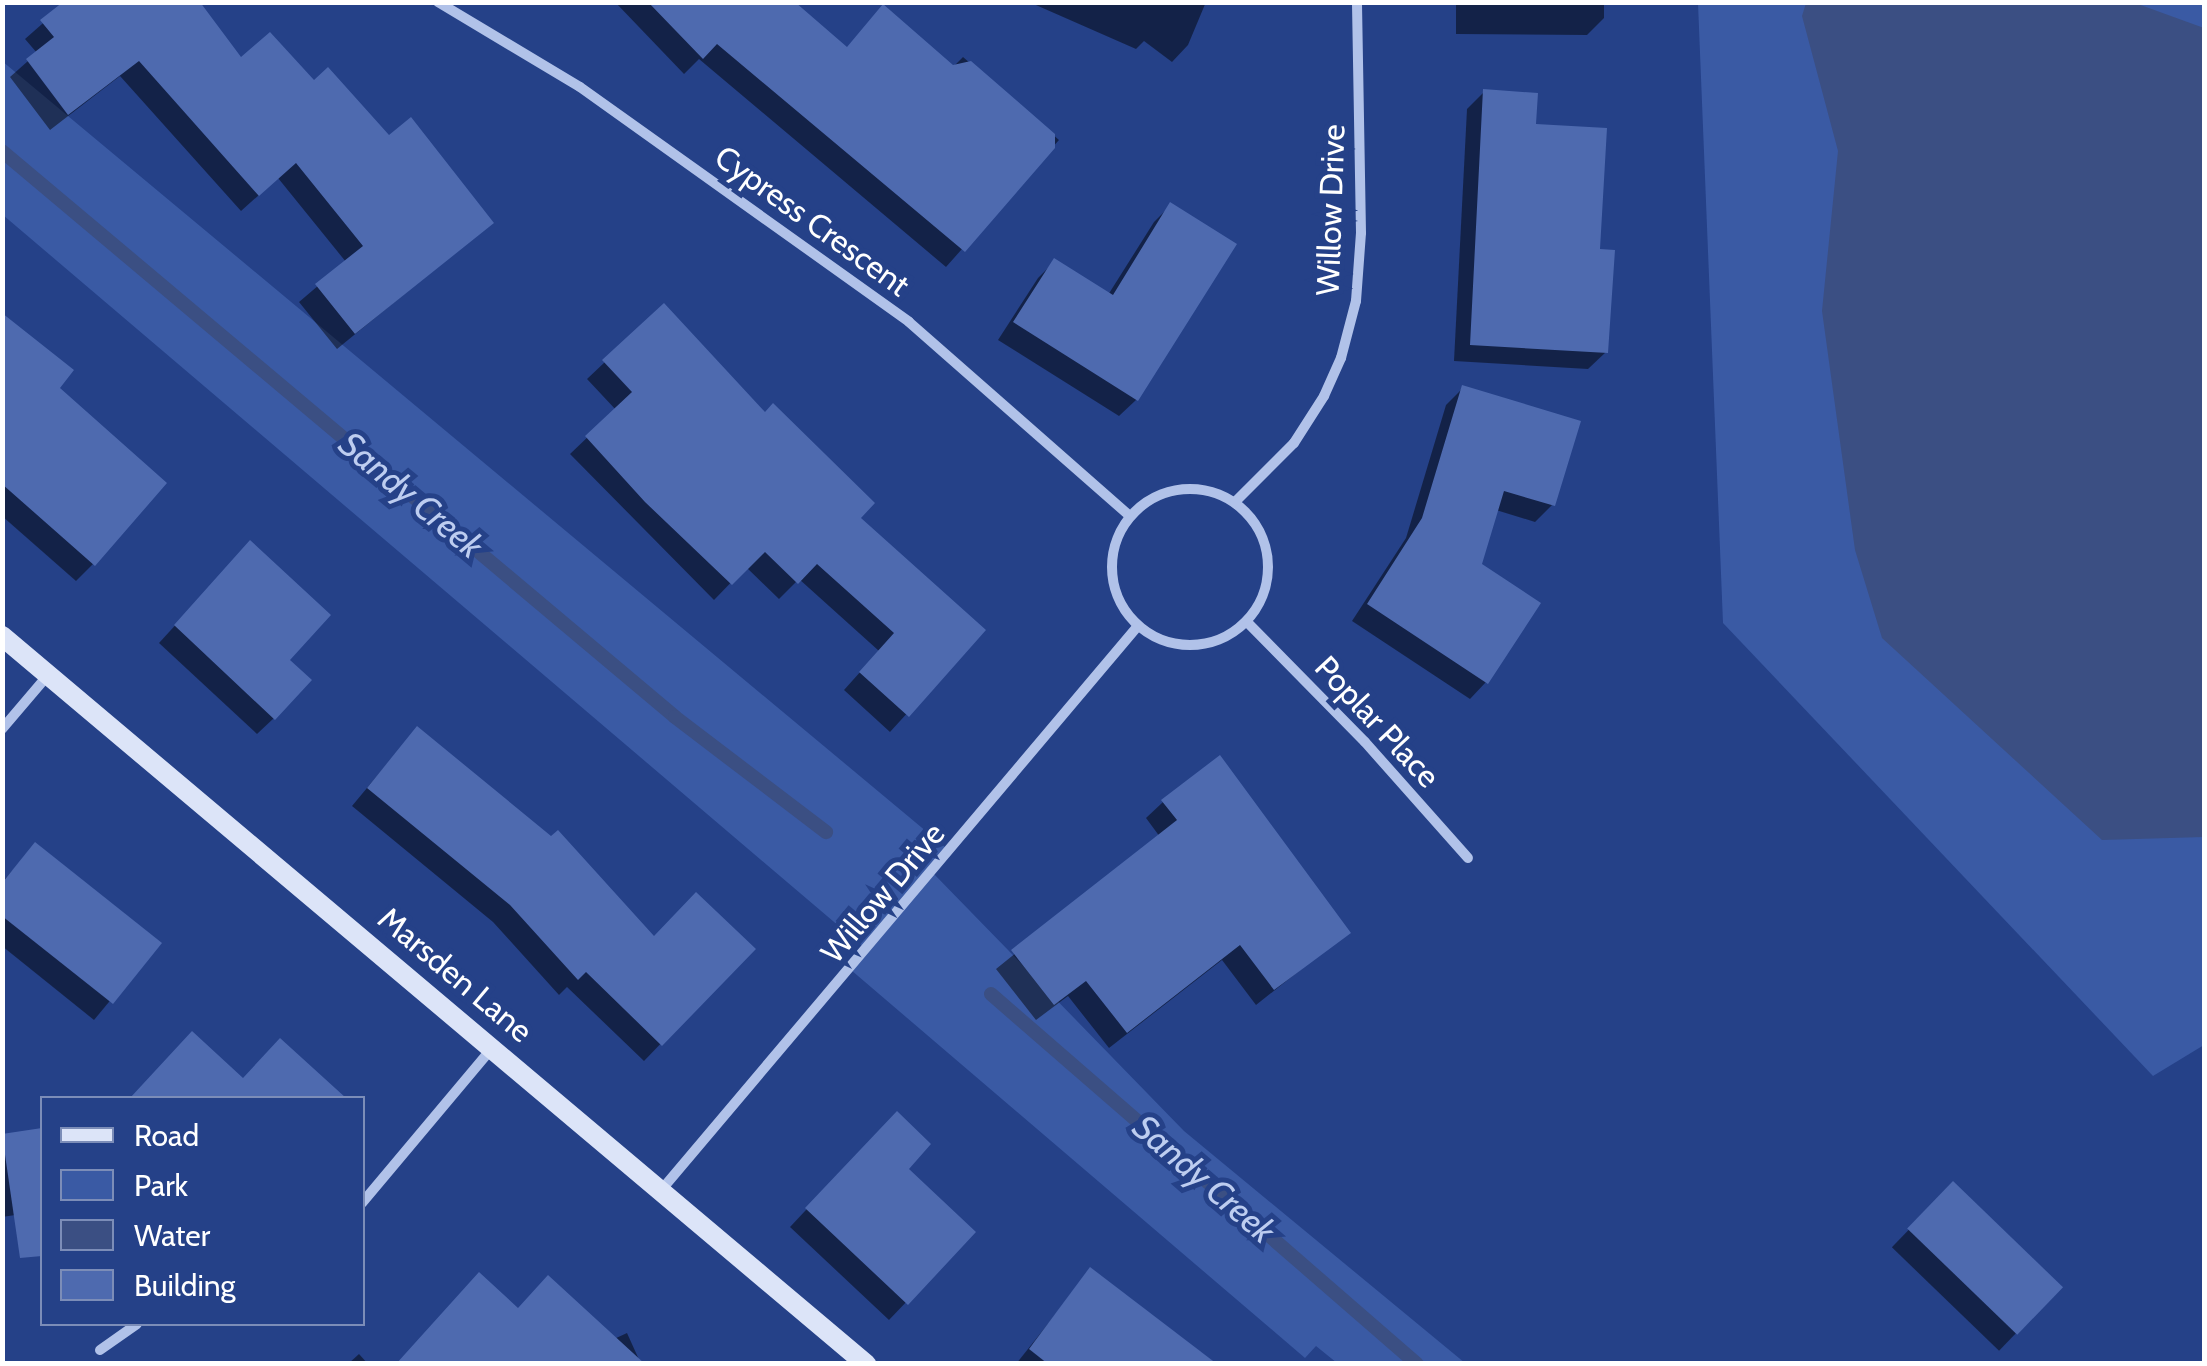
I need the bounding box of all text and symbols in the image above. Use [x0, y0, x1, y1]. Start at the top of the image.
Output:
street label: Willow Drive [1309, 124, 1353, 296]
street label: Cypress Crescent [707, 138, 917, 304]
water label: Sandy Creek [331, 423, 491, 567]
street label: Poplar Place [1307, 648, 1447, 796]
street label: Willow Drive [813, 815, 953, 971]
street label: Marsden Lane [370, 899, 540, 1051]
legend [40, 1096, 365, 1326]
water label: Sandy Creek [1124, 1106, 1284, 1252]
text: Road [134, 1117, 199, 1154]
text: Park [134, 1167, 188, 1204]
text: Water [134, 1217, 210, 1254]
text: Building [134, 1267, 236, 1304]

